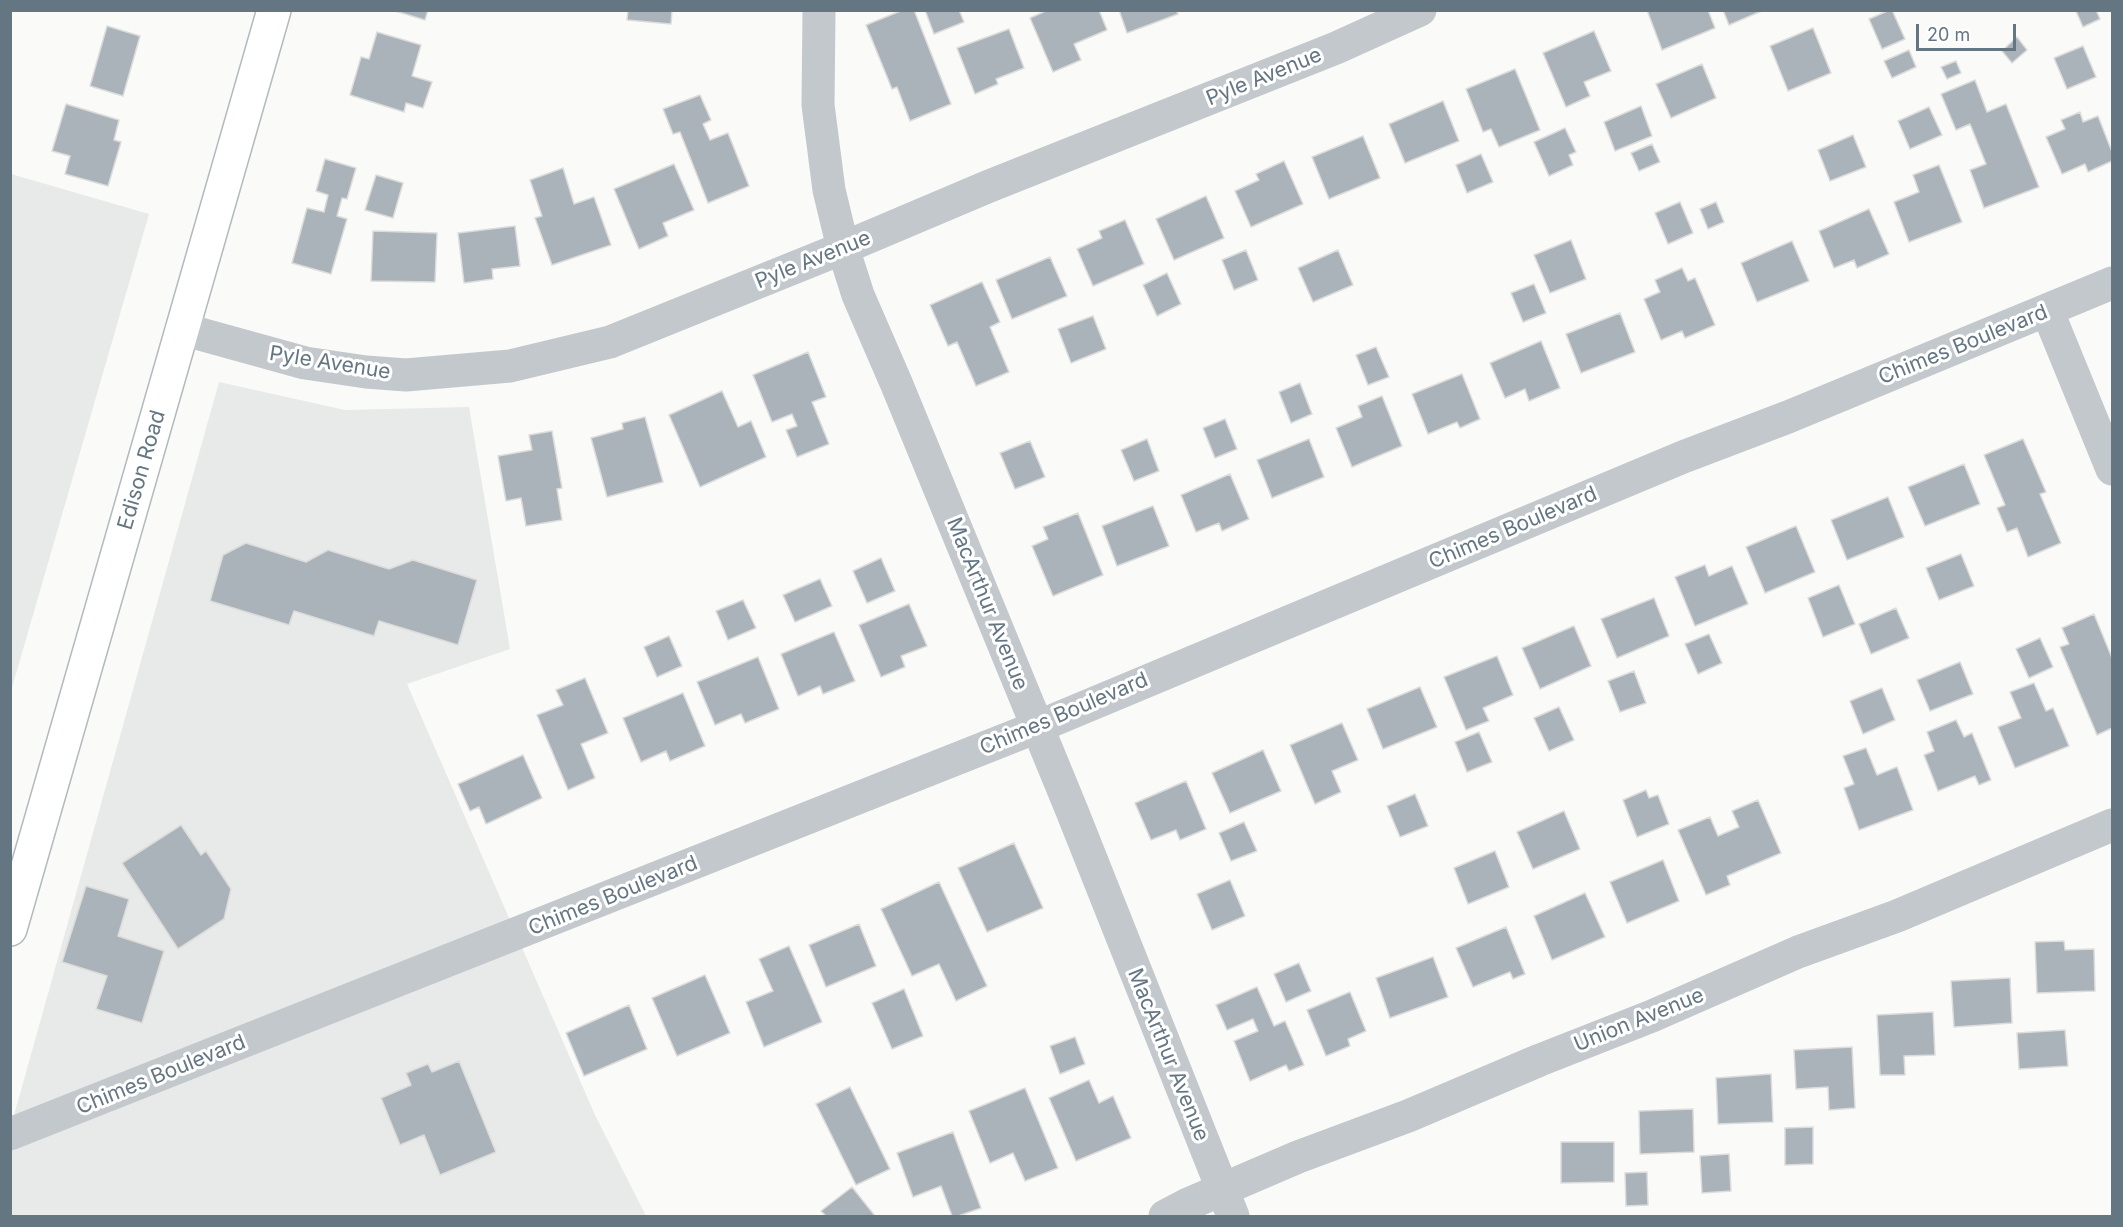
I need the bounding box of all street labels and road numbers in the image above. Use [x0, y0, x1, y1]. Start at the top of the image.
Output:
street label: Pyle Avenue [1203, 42, 1325, 112]
street label: Pyle Avenue [752, 225, 874, 295]
street label: Chimes Boulevard [1875, 300, 2051, 390]
street label: Pyle Avenue [268, 341, 392, 385]
street label: Edison Road [113, 407, 171, 533]
street label: Chimes Boulevard [1425, 481, 1601, 575]
street label: MacArthur Avenue [941, 514, 1033, 694]
street label: Chimes Boulevard [976, 667, 1152, 761]
street label: Chimes Boulevard [525, 851, 701, 941]
street label: MacArthur Avenue [1122, 965, 1214, 1145]
street label: Union Avenue [1570, 983, 1708, 1057]
street label: Chimes Boulevard [73, 1030, 249, 1120]

